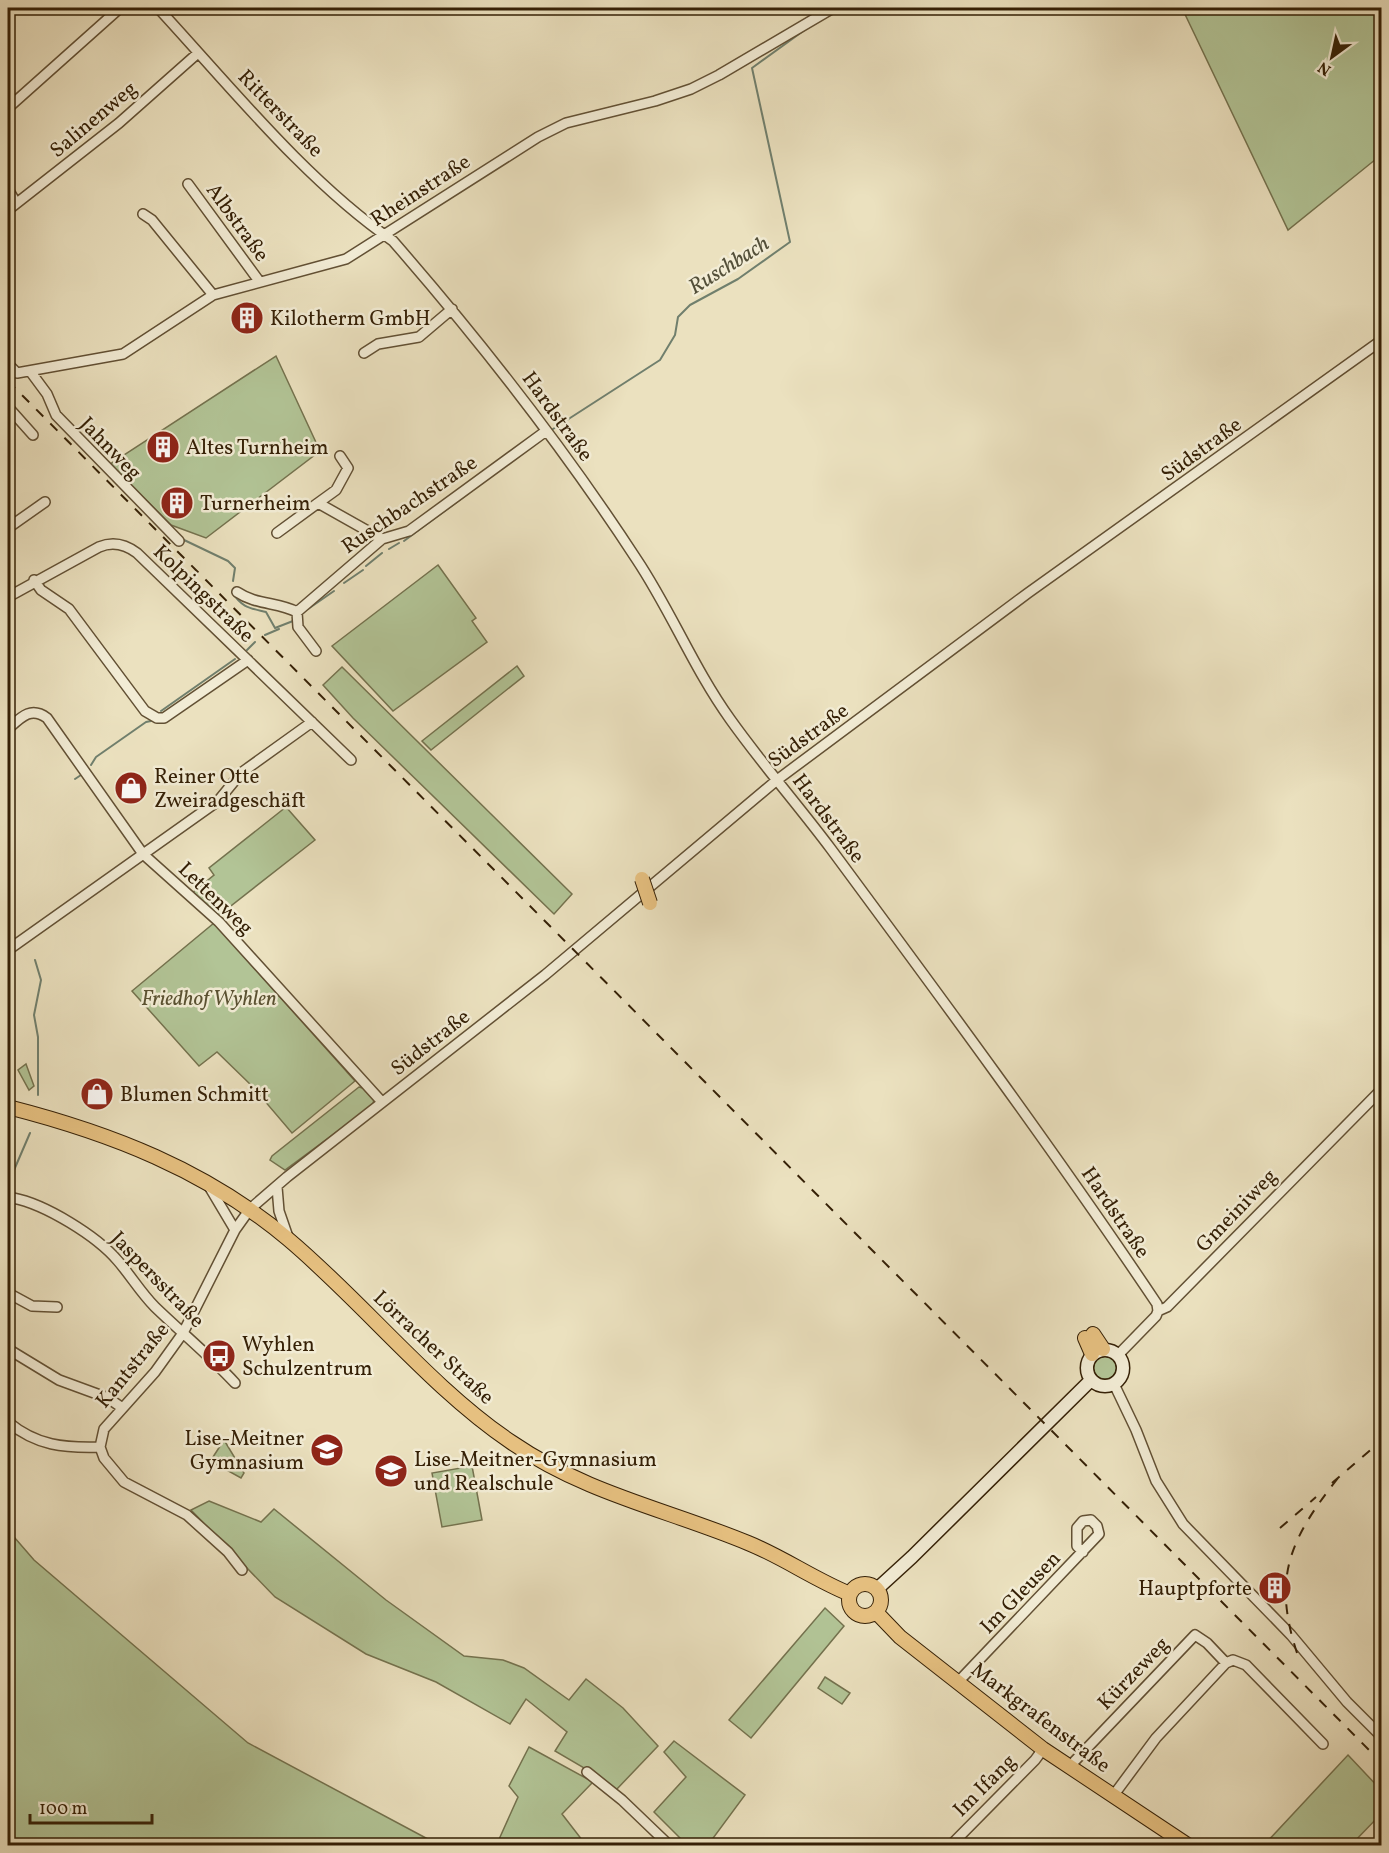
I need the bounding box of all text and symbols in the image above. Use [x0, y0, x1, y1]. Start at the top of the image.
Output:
north arrow [1302, 27, 1362, 87]
text: N [1314, 55, 1336, 80]
street label: Ritterstraße [231, 64, 329, 164]
street label: Salinenweg [44, 75, 144, 165]
street label: Rheinstraße [365, 148, 476, 234]
street label: Albstraße [198, 178, 275, 268]
water label: Ruschbach [683, 229, 776, 303]
building icon: Kilotherm GmbH [229, 300, 265, 336]
place label: Kilotherm GmbH [270, 305, 431, 334]
street label: Hardstraße [514, 366, 599, 468]
street label: Jahnweg [72, 411, 148, 487]
street label: Südstraße [1156, 411, 1248, 489]
building icon: Altes Turnheim [145, 429, 181, 465]
place label: Altes Turnheim [186, 434, 329, 463]
street label: Ruschbachstraße [336, 449, 483, 561]
building icon: Turnerheim [159, 485, 195, 521]
place label: Turnerheim [200, 490, 311, 519]
street label: Kolpingstraße [146, 538, 260, 650]
street label: Südstraße [763, 697, 855, 775]
place label: Reiner Otte Zweiradgeschäft [154, 763, 306, 816]
street label: Hardstraße [785, 768, 871, 870]
shop icon: Reiner Otte Zweiradgeschäft [113, 770, 149, 806]
street label: Lettenweg [171, 856, 259, 942]
park label: Friedhof Wyhlen [141, 985, 277, 1014]
street label: Südstraße [385, 1003, 477, 1083]
shop icon: Blumen Schmitt [79, 1076, 115, 1112]
place label: Blumen Schmitt [120, 1081, 269, 1110]
street label: Hardstraße [1073, 1161, 1156, 1265]
street label: Gmeiniweg [1190, 1163, 1284, 1259]
street label: Jaspersstraße [103, 1225, 211, 1335]
street label: Lörracher Straße [366, 1284, 500, 1412]
street label: Kantstraße [90, 1317, 177, 1415]
place label: Wyhlen Schulzentrum [242, 1331, 373, 1384]
bus stop icon: Wyhlen Schulzentrum [201, 1338, 237, 1374]
place label: Lise-Meitner Gymnasium [185, 1425, 304, 1478]
school or university icon: Lise-Meitner Gymnasium [309, 1432, 345, 1468]
place label: Lise-Meitner-Gymnasium und Realschule [414, 1446, 657, 1499]
school or university icon: Lise-Meitner-Gymnasium und Realschule [373, 1453, 409, 1489]
street label: Im Gleusen [974, 1545, 1068, 1641]
building icon: Hauptpforte [1257, 1570, 1293, 1606]
place label: Hauptpforte [1138, 1575, 1252, 1604]
street label: Kürzeweg [1092, 1631, 1176, 1717]
street label: Markgrafenstraße [964, 1656, 1116, 1780]
street label: Im Ifang [947, 1748, 1023, 1824]
scale bar [30, 1787, 152, 1825]
text: 100 m [39, 1797, 88, 1822]

